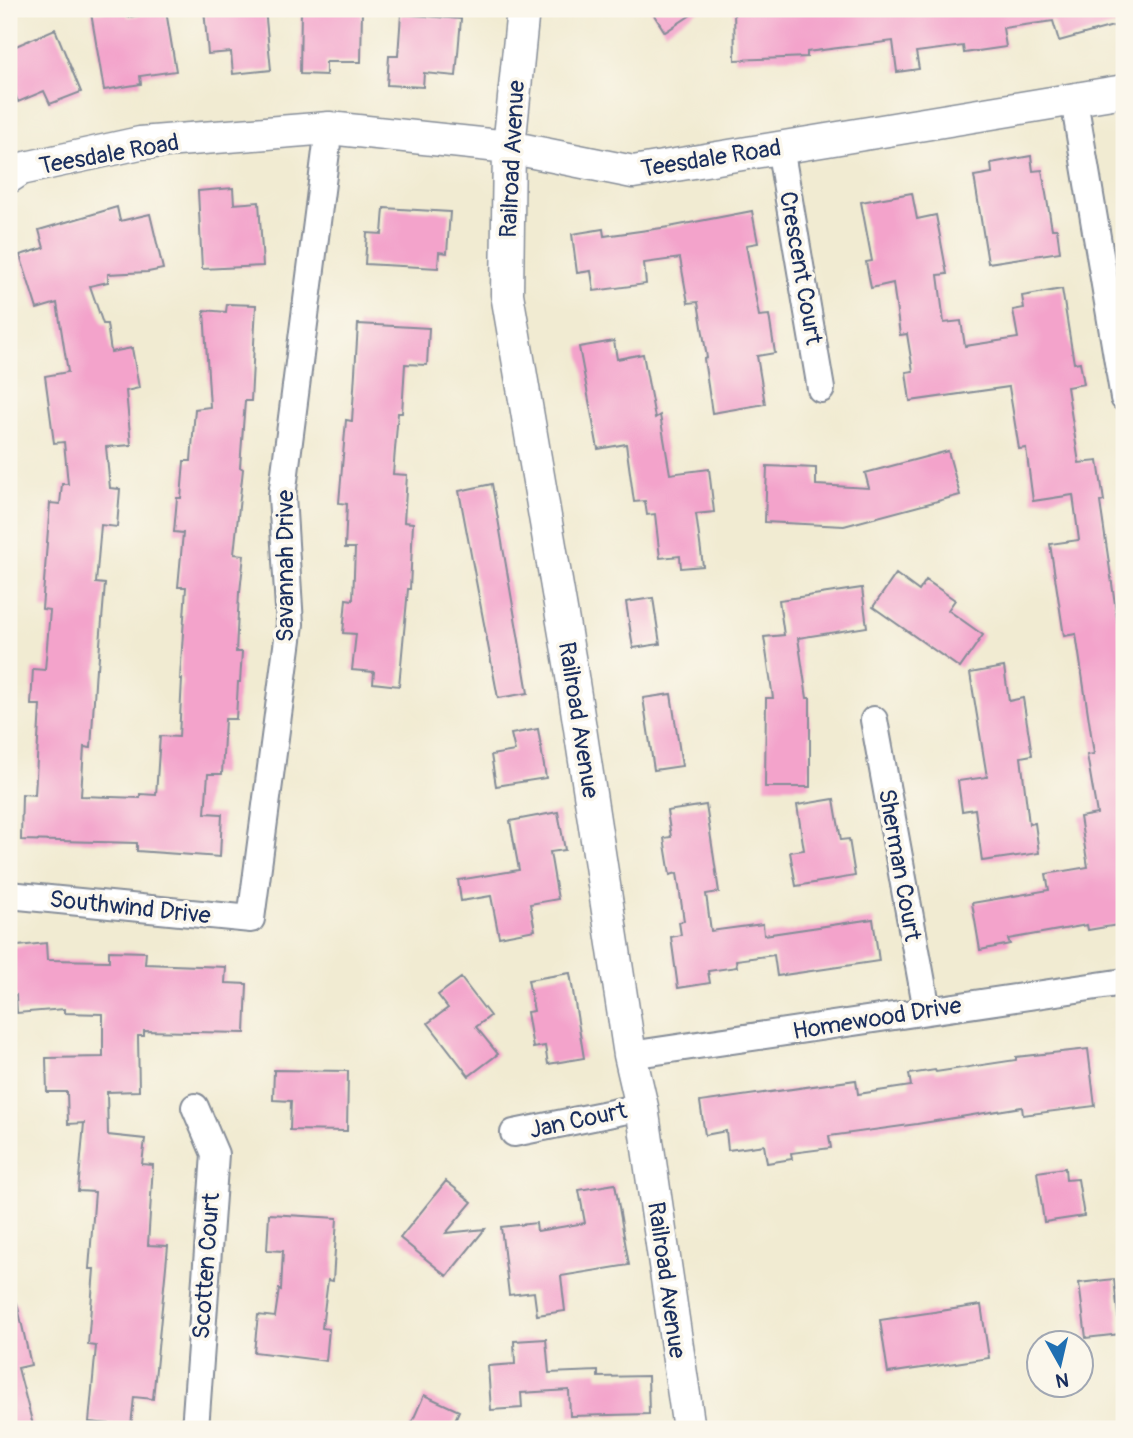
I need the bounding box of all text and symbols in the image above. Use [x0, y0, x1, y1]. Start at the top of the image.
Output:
street label: Railroad Avenue [494, 79, 531, 239]
street label: Teesdale Road [37, 128, 181, 181]
street label: Teesdale Road [639, 133, 783, 184]
street label: Crescent Court [773, 189, 828, 347]
street label: Savannah Drive [271, 490, 300, 642]
street label: Railroad Avenue [552, 640, 605, 800]
street label: Sherman Court [872, 787, 927, 944]
street label: Southwind Drive [48, 885, 212, 930]
street label: Homewood Drive [791, 991, 964, 1046]
street label: Jan Court [527, 1096, 630, 1145]
street label: Scotten Court [187, 1192, 226, 1340]
street label: Railroad Avenue [641, 1200, 692, 1360]
north arrow [1024, 1330, 1094, 1400]
text: N [1054, 1367, 1070, 1393]

